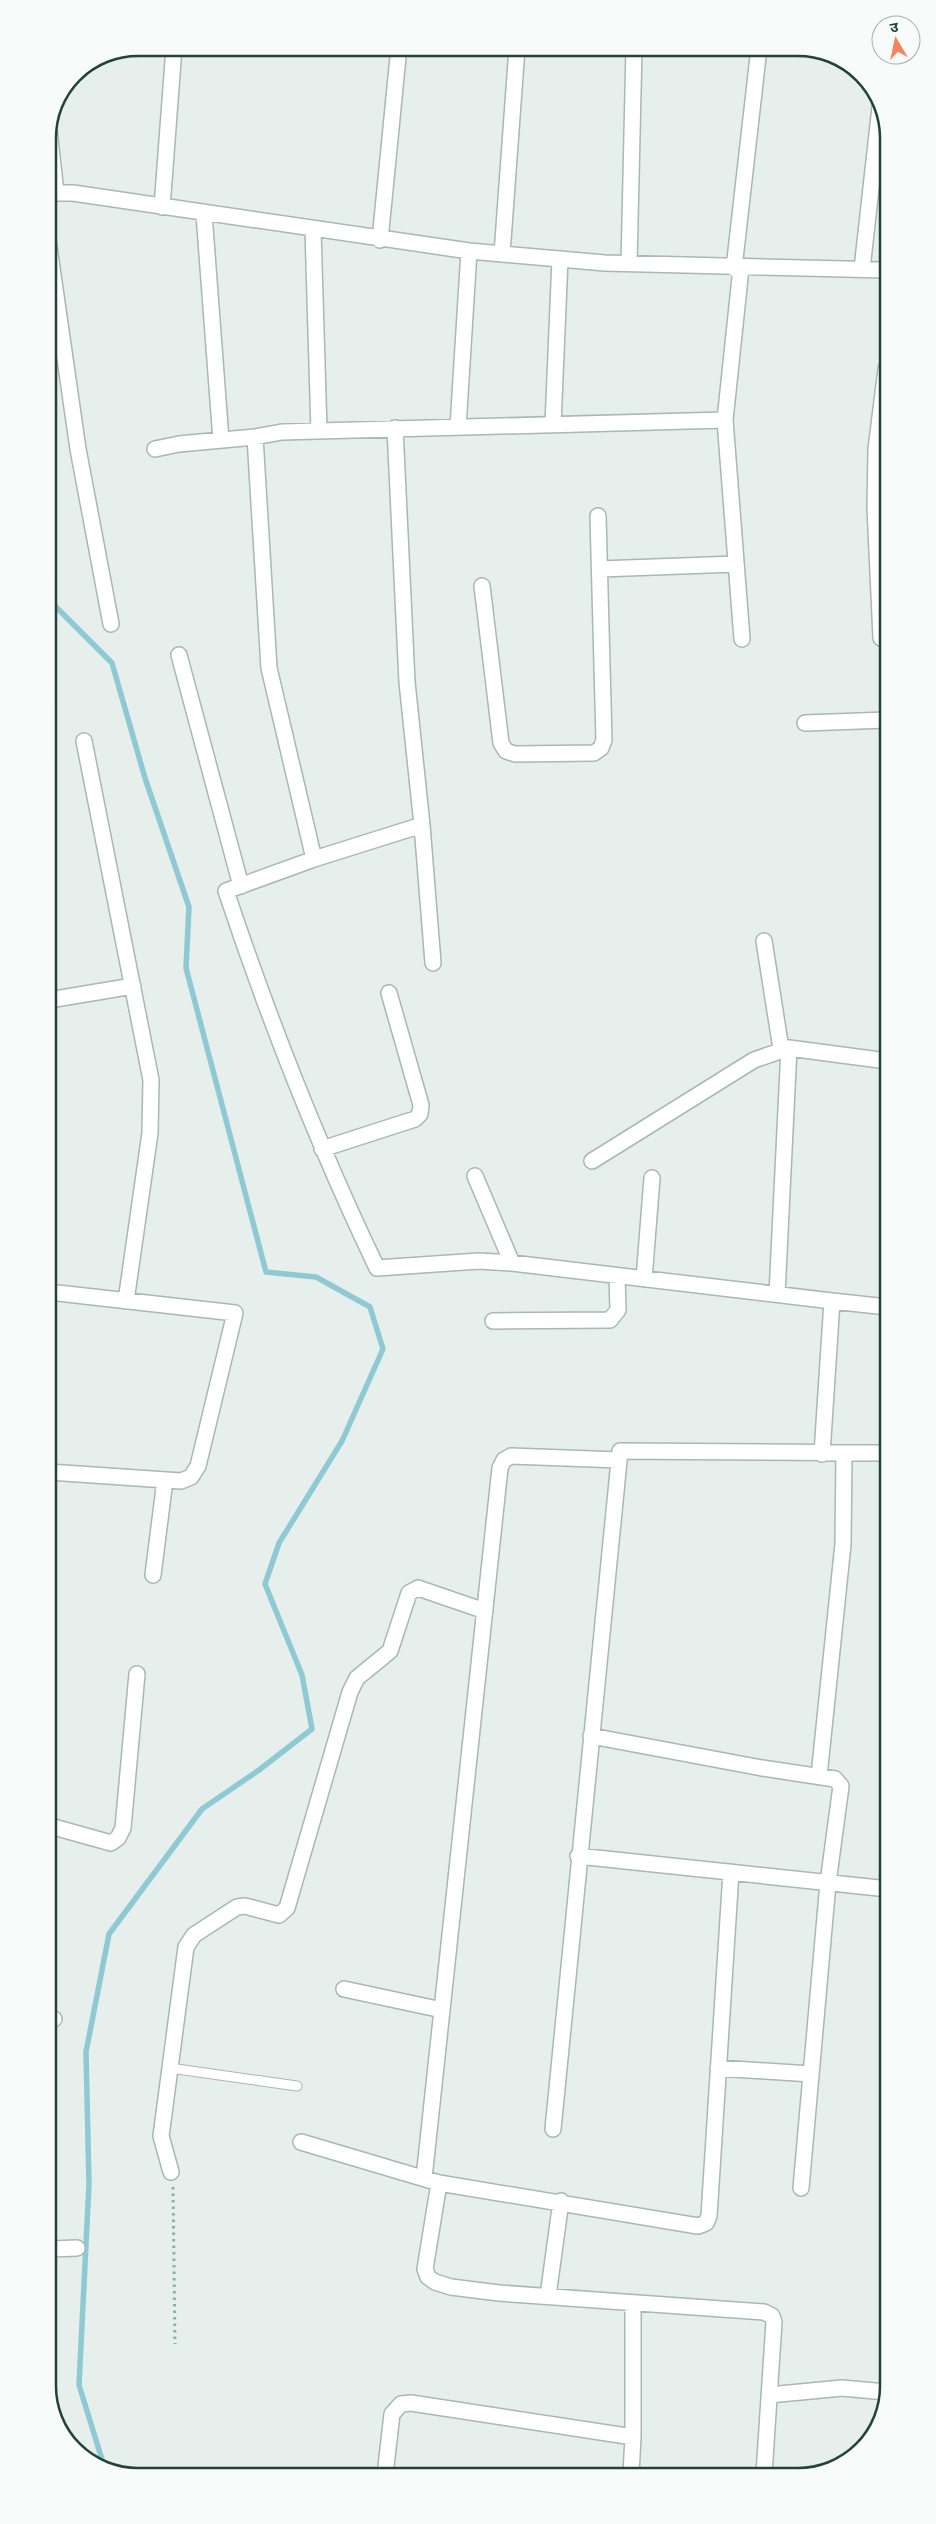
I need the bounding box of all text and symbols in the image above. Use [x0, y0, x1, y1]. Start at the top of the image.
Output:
north arrow [871, 15, 921, 65]
text: उ [889, 18, 900, 36]

